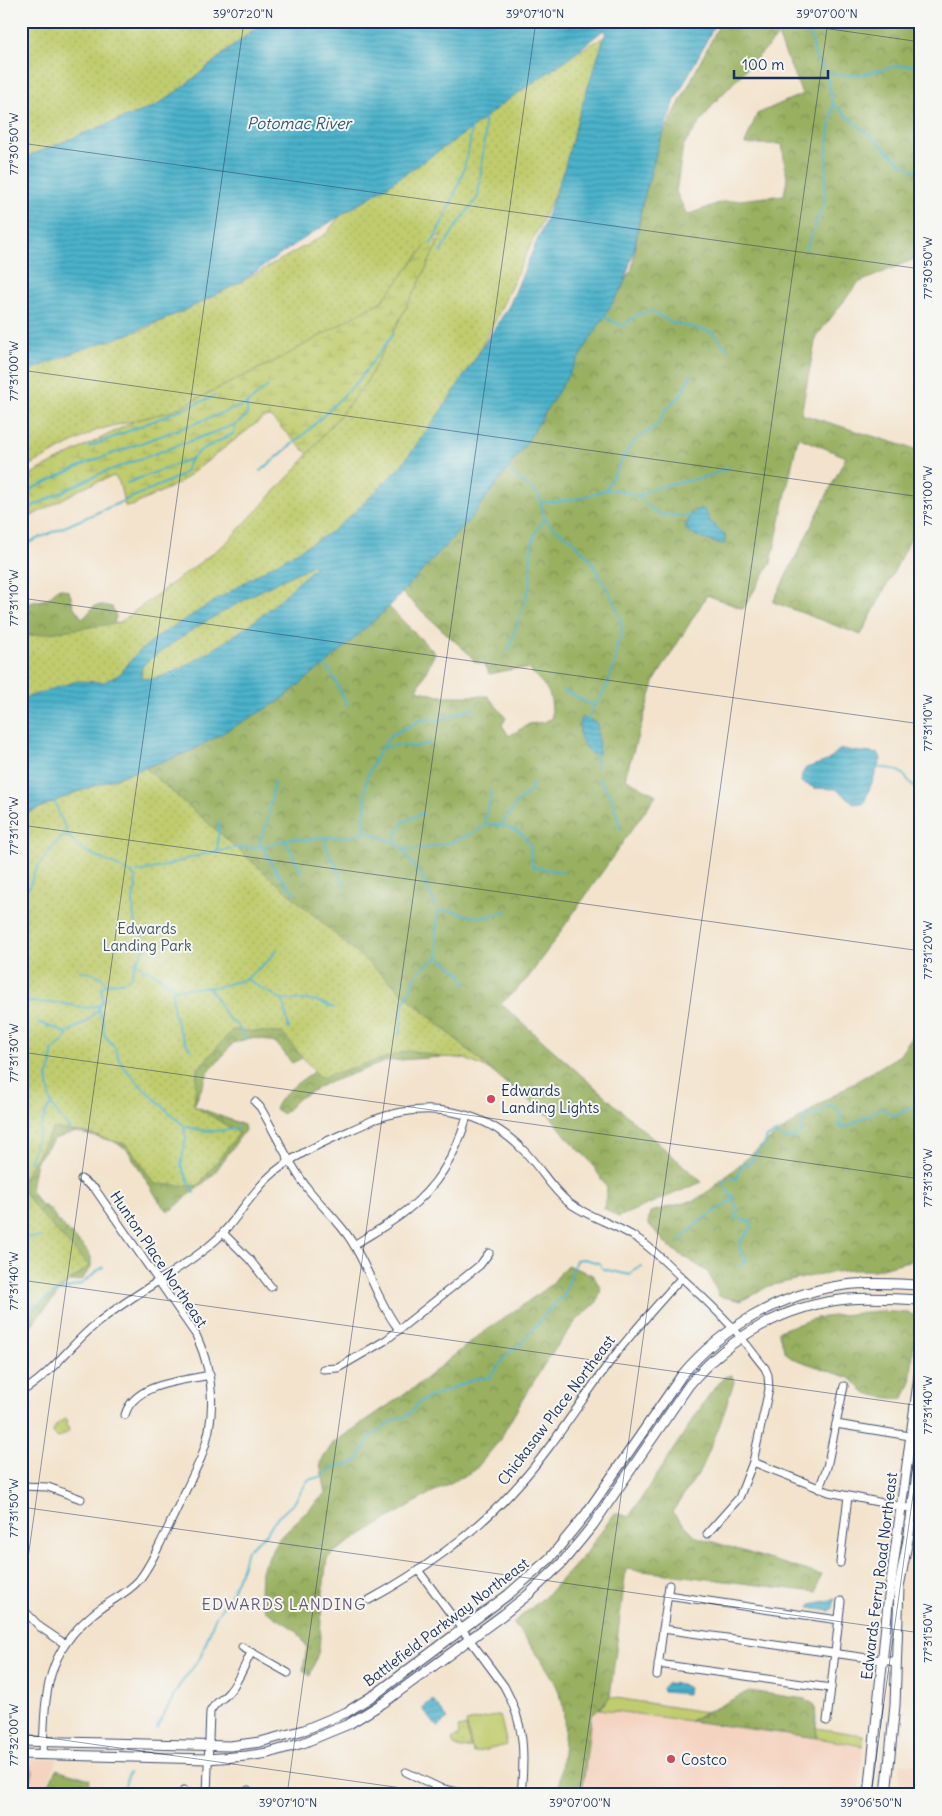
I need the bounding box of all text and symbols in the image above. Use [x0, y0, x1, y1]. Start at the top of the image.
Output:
text: 39°07'20"N [213, 6, 273, 21]
text: 39°07'10"N [506, 6, 564, 21]
text: 39°07'00"N [796, 6, 858, 21]
scale bar [734, 48, 828, 80]
text: 100 m [742, 55, 784, 74]
text: 77°30'50"W [6, 113, 21, 175]
water label: Potomac River [247, 113, 354, 133]
text: 77°30'50"W [920, 237, 935, 299]
text: 77°31'00"W [6, 341, 21, 401]
text: 77°31'00"W [920, 466, 935, 526]
text: 77°31'10"W [6, 569, 21, 627]
text: 77°31'10"W [920, 694, 935, 752]
text: 77°31'20"W [6, 796, 21, 855]
park label: Edwards Landing Park [102, 919, 192, 955]
text: 77°31'20"W [920, 920, 935, 979]
text: 77°31'30"W [6, 1023, 21, 1083]
place label: Edwards Landing Lights [501, 1081, 600, 1117]
marker: Edwards Landing Lights [485, 1093, 497, 1105]
text: 77°31'30"W [920, 1148, 935, 1208]
street label: Hunton Place Northeast [106, 1187, 212, 1331]
text: 77°31'40"W [6, 1251, 21, 1311]
street label: Chickasaw Place Northeast [493, 1331, 619, 1489]
text: 77°31'40"W [920, 1375, 935, 1435]
street label: Edwards Ferry Road Northeast [857, 1471, 901, 1681]
text: 77°31'50"W [6, 1478, 21, 1538]
street label: Battlefield Parkway Northeast [359, 1553, 533, 1691]
district label: EDWARDS LANDING [202, 1594, 366, 1614]
text: 77°31'50"W [920, 1603, 935, 1663]
text: 77°32'00"W [6, 1704, 21, 1766]
place label: Costco [681, 1750, 727, 1769]
marker: Costco [665, 1753, 677, 1765]
text: 39°07'10"N [259, 1795, 317, 1810]
text: 39°07'00"N [549, 1795, 611, 1810]
text: 39°06'50"N [840, 1795, 902, 1810]

